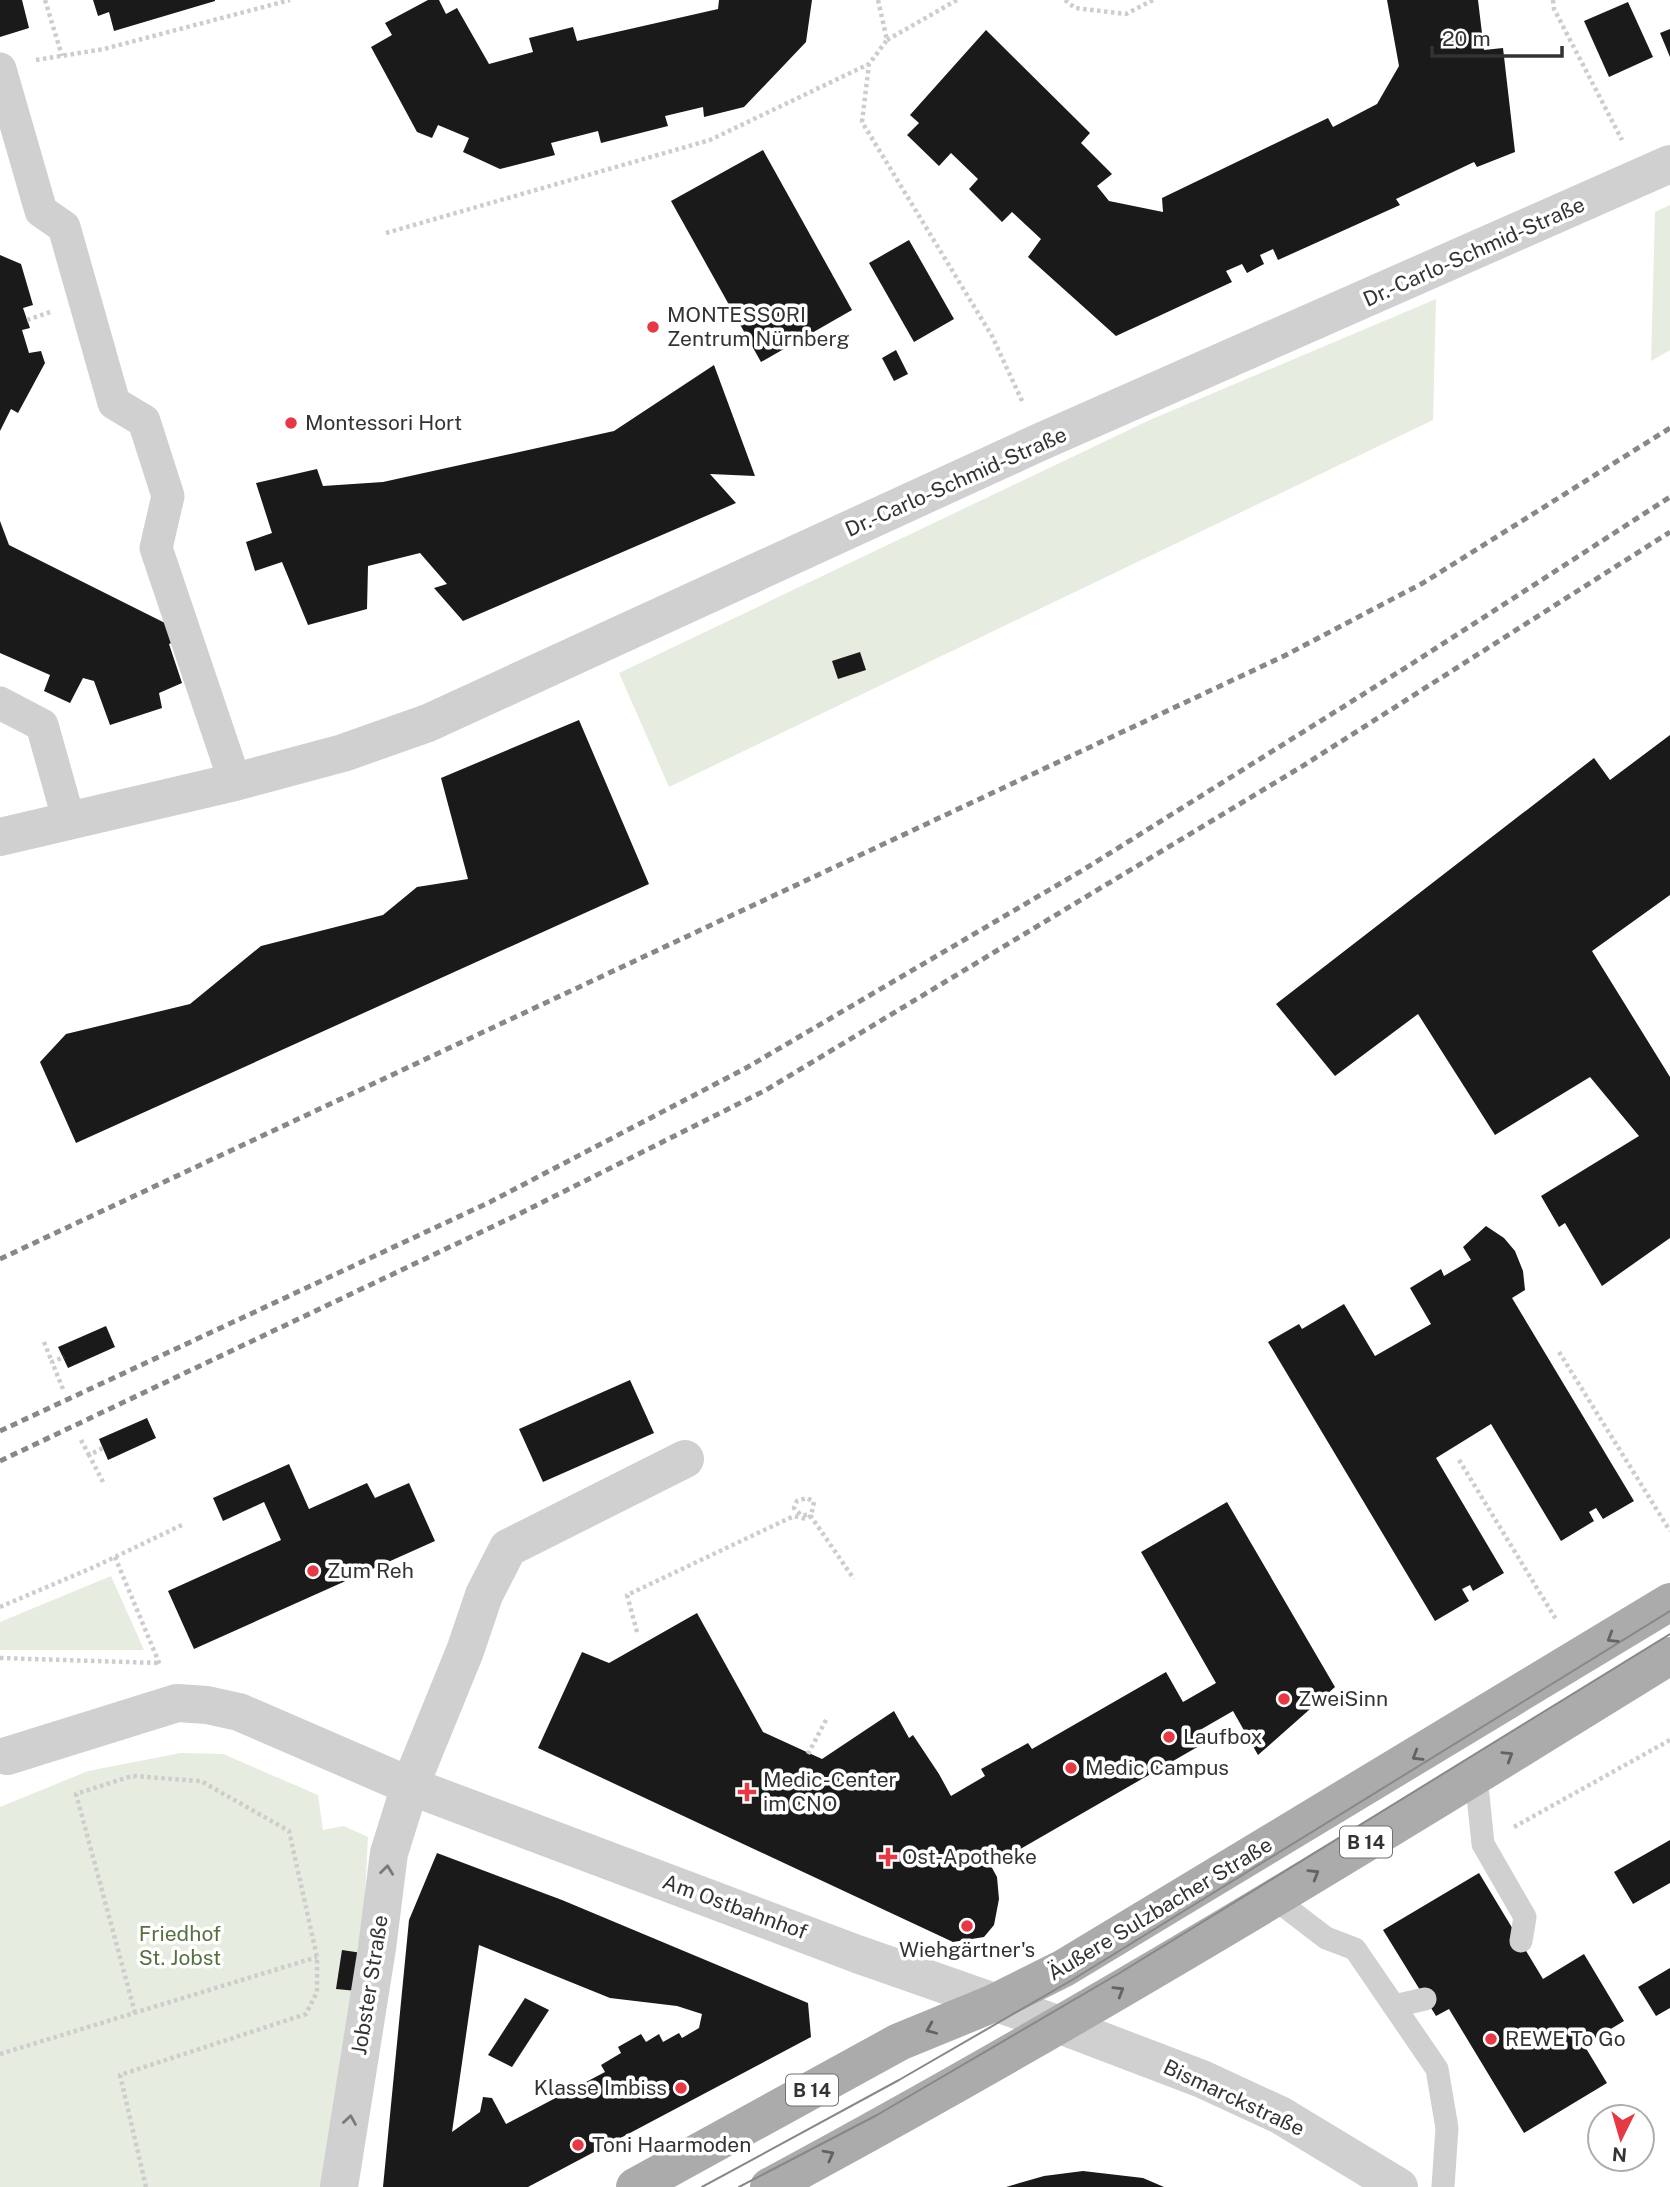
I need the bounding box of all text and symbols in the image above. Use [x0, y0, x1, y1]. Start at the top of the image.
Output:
scale bar [1432, 14, 1562, 58]
text: 20 m [1442, 26, 1491, 51]
street label: Dr.-Carlo-Schmid-Straße [1359, 191, 1588, 312]
place label: MONTESSORI Zentrum Nürnberg [667, 302, 849, 351]
marker: MONTESSORI Zentrum Nürnberg [645, 319, 661, 335]
place label: Montessori Hort [305, 410, 462, 435]
marker: Montessori Hort [283, 415, 299, 431]
street label: Dr.-Carlo-Schmid-Straße [841, 421, 1070, 542]
place label: Zum Reh [327, 1558, 414, 1583]
marker: Zum Reh [305, 1563, 321, 1579]
one-way arrow [1607, 1630, 1620, 1643]
place label: ZweiSinn [1298, 1686, 1388, 1711]
marker: ZweiSinn [1276, 1691, 1292, 1707]
place label: Laufbox [1183, 1724, 1263, 1749]
marker: Laufbox [1161, 1729, 1177, 1745]
one-way arrow [1412, 1748, 1425, 1761]
one-way arrow [1501, 1751, 1514, 1764]
place label: Medic Campus [1085, 1755, 1229, 1780]
marker: Medic Campus [1063, 1760, 1079, 1776]
place label: Medic-Center im CNO [763, 1767, 897, 1816]
marker: Medic-Center im CNO [737, 1782, 757, 1802]
road number: B 14 [1340, 1826, 1392, 1858]
street label: Äußere Sulzbacher Straße [1043, 1832, 1276, 1986]
place label: Ost-Apotheke [902, 1844, 1037, 1869]
marker: Ost-Apotheke [880, 1849, 896, 1865]
one-way arrow [379, 1865, 394, 1876]
street label: Am Ostbahnhof [659, 1869, 811, 1944]
one-way arrow [1306, 1869, 1319, 1882]
street label: Jobster Straße [346, 1913, 393, 2057]
marker: Wiehgärtner's [959, 1918, 975, 1934]
park label: Friedhof St. Jobst [139, 1921, 221, 1970]
place label: Wiehgärtner's [899, 1937, 1035, 1962]
one-way arrow [1111, 1986, 1124, 1999]
one-way arrow [925, 2021, 937, 2035]
place label: REWE To Go [1505, 2026, 1626, 2051]
marker: REWE To Go [1483, 2031, 1499, 2047]
street label: Bismarckstraße [1160, 2054, 1309, 2141]
road number: B 14 [786, 2074, 838, 2106]
place label: Klasse Imbiss [534, 2075, 667, 2100]
marker: Klasse Imbiss [673, 2080, 689, 2096]
north arrow [1586, 2103, 1656, 2173]
one-way arrow [342, 2114, 357, 2126]
place label: Toni Haarmoden [592, 2132, 751, 2157]
marker: Toni Haarmoden [570, 2137, 586, 2153]
text: N [1611, 2143, 1628, 2167]
one-way arrow [821, 2149, 834, 2163]

